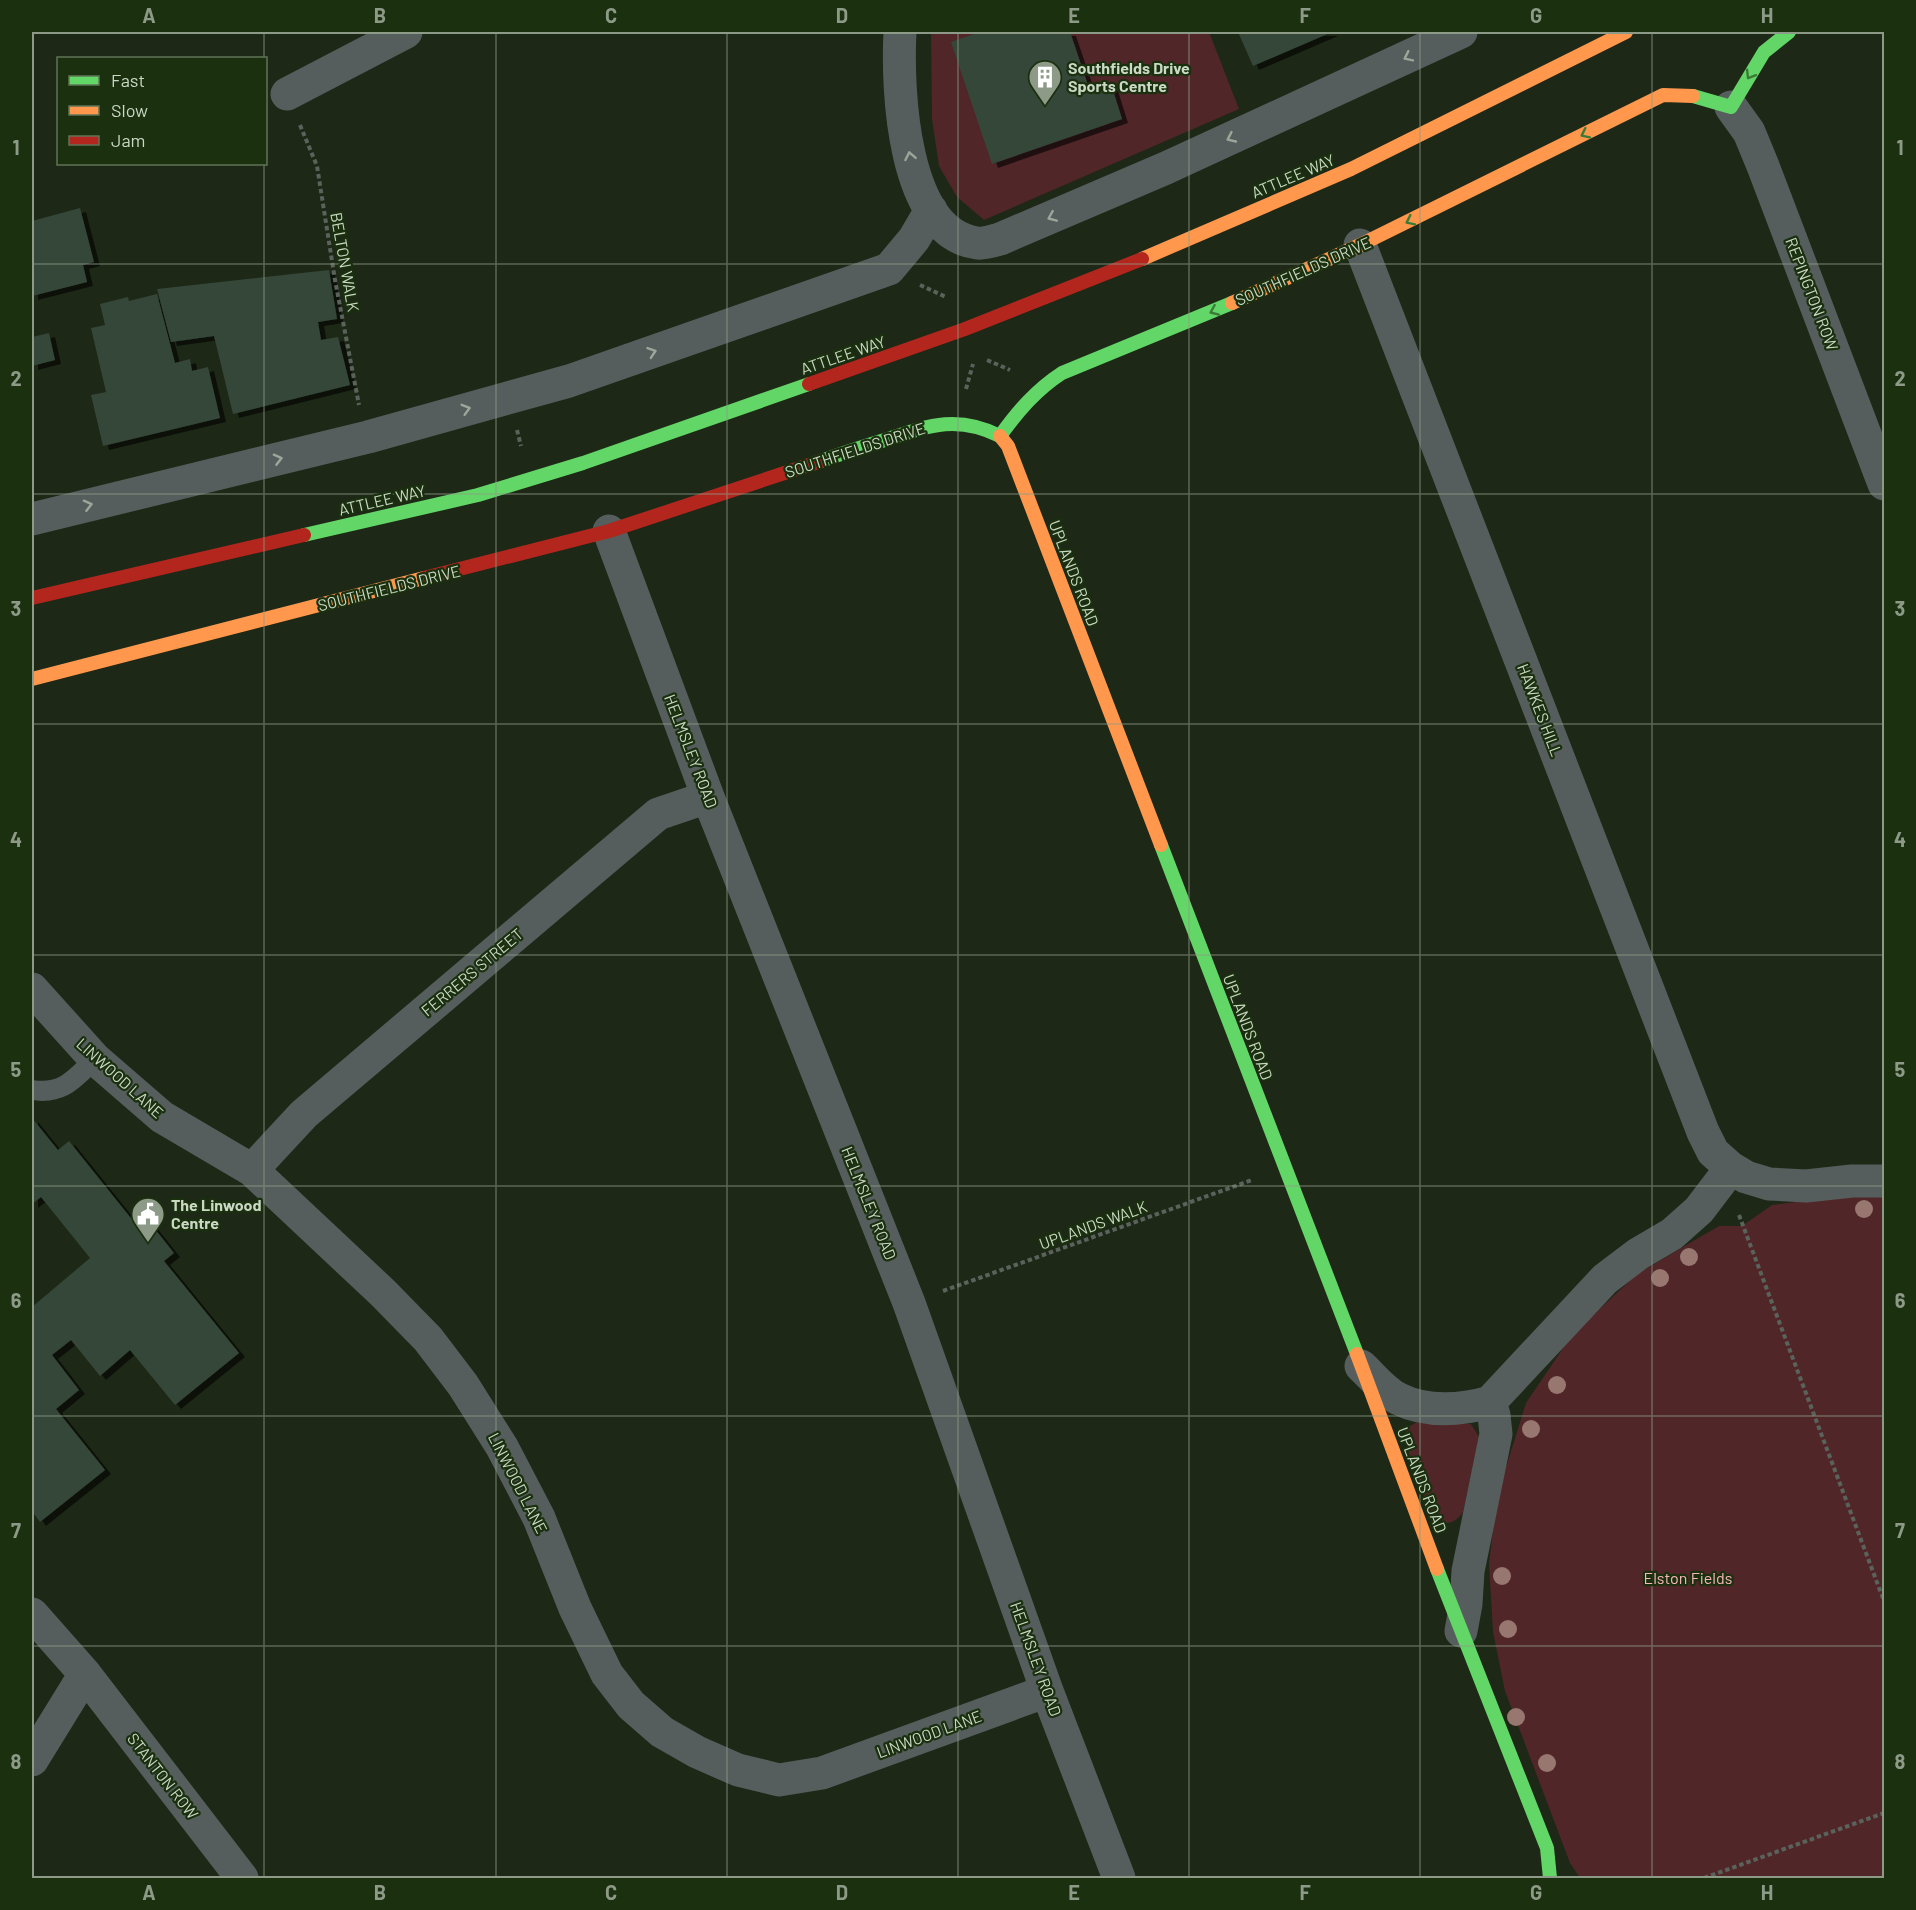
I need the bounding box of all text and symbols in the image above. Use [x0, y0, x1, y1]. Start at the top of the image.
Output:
text: A [142, 3, 156, 27]
text: B [374, 3, 386, 27]
text: C [605, 3, 617, 27]
text: D [836, 3, 848, 27]
text: E [1068, 3, 1080, 27]
text: F [1299, 3, 1311, 27]
text: G [1530, 3, 1542, 27]
text: H [1761, 3, 1773, 27]
one-way arrow [1403, 49, 1414, 61]
legend [57, 57, 267, 165]
place label: Southfields Drive Sports Centre [1068, 58, 1190, 95]
building icon: Southfields Drive Sports Centre [1027, 59, 1063, 106]
text: Fast [111, 69, 145, 91]
one-way arrow [1746, 69, 1758, 79]
text: Slow [111, 99, 148, 121]
one-way arrow [1580, 127, 1591, 138]
text: Jam [111, 129, 145, 151]
one-way arrow [1226, 131, 1237, 143]
text: 1 [12, 135, 20, 159]
text: 1 [1896, 135, 1904, 159]
street label: ATTLEE WAY [1248, 149, 1337, 202]
one-way arrow [904, 151, 917, 161]
one-way arrow [1048, 210, 1059, 222]
street label: BELTON WALK [327, 211, 364, 313]
one-way arrow [1405, 213, 1416, 225]
street label: SOUTHFIELDS DRIVE [1232, 232, 1374, 309]
street label: REPINGTON ROW [1782, 235, 1843, 353]
one-way arrow [1209, 304, 1220, 316]
street label: ATTLEE WAY [798, 331, 888, 378]
one-way arrow [647, 346, 657, 359]
text: 2 [10, 366, 22, 390]
text: 2 [1894, 366, 1906, 390]
one-way arrow [461, 404, 471, 417]
street label: SOUTHFIELDS DRIVE [782, 418, 927, 481]
one-way arrow [273, 453, 283, 466]
street label: ATTLEE WAY [337, 480, 427, 519]
one-way arrow [83, 500, 93, 513]
street label: UPLANDS ROAD [1046, 517, 1103, 628]
street label: SOUTHFIELDS DRIVE [316, 561, 462, 614]
text: 3 [11, 596, 21, 620]
text: 3 [1895, 596, 1905, 620]
street label: HAWKES HILL [1514, 661, 1567, 759]
street label: HELMSLEY ROAD [661, 691, 722, 810]
text: 4 [10, 827, 22, 851]
text: 4 [1894, 827, 1906, 851]
street label: FERRERS STREET [417, 924, 526, 1020]
street label: UPLANDS ROAD [1220, 971, 1277, 1082]
street label: LINWOOD LANE [73, 1034, 168, 1122]
text: 5 [11, 1057, 22, 1081]
text: 5 [1895, 1057, 1906, 1081]
street label: HELMSLEY ROAD [838, 1143, 901, 1262]
place label: The Linwood Centre [171, 1195, 262, 1232]
public building icon: The Linwood Centre [130, 1196, 166, 1243]
street label: UPLANDS WALK [1036, 1196, 1150, 1253]
text: 6 [11, 1288, 22, 1312]
text: 6 [1895, 1288, 1906, 1312]
street label: UPLANDS ROAD [1394, 1424, 1451, 1535]
street label: LINWOOD LANE [485, 1429, 552, 1536]
text: 7 [11, 1518, 21, 1542]
text: 7 [1895, 1518, 1905, 1542]
park label: Elston Fields [1644, 1568, 1732, 1587]
street label: HELMSLEY ROAD [1007, 1599, 1066, 1719]
street label: LINWOOD LANE [874, 1706, 984, 1761]
street label: STANTON ROW [124, 1729, 203, 1822]
text: 8 [11, 1749, 22, 1773]
text: 8 [1895, 1749, 1906, 1773]
text: A [142, 1880, 156, 1904]
text: B [374, 1880, 386, 1904]
text: C [605, 1880, 617, 1904]
text: D [836, 1880, 848, 1904]
text: E [1068, 1880, 1080, 1904]
text: F [1299, 1880, 1311, 1904]
text: G [1530, 1880, 1542, 1904]
text: H [1761, 1880, 1773, 1904]

